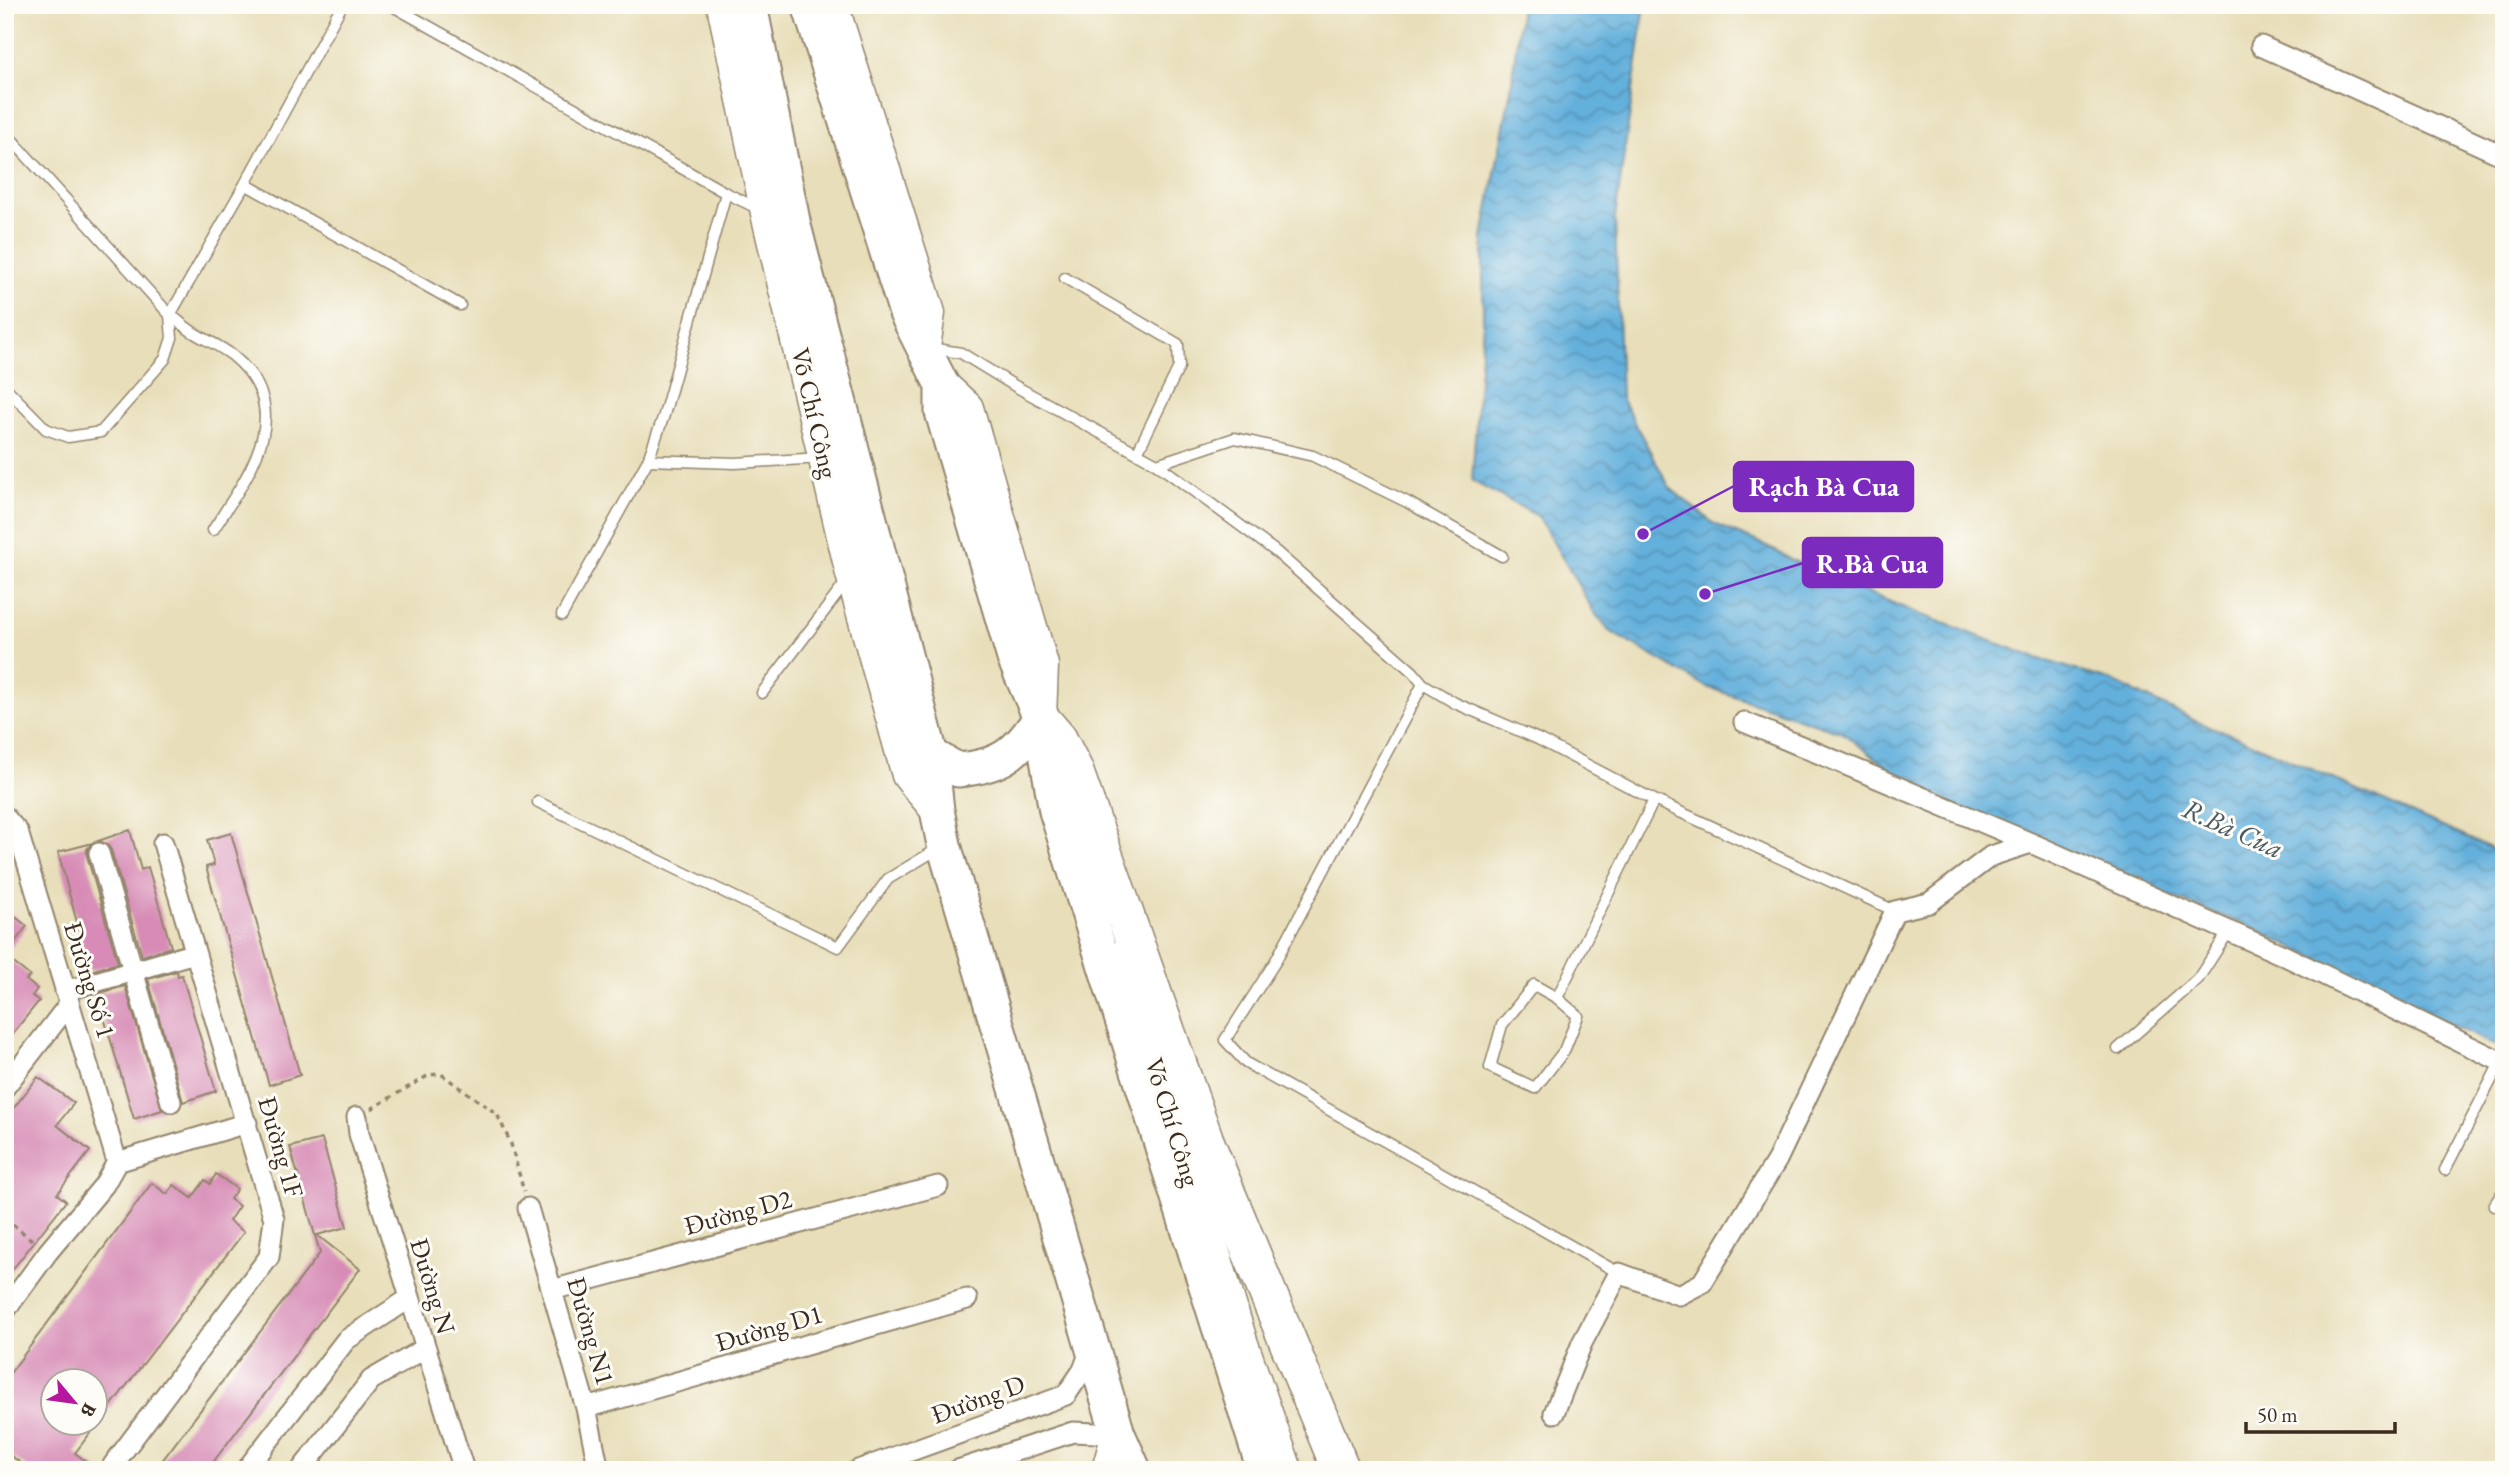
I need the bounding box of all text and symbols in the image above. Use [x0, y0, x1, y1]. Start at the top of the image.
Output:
street label: Võ Chí Công [784, 345, 847, 482]
callout: Rạch Bà Cua [1734, 462, 1913, 511]
text: Rạch Bà Cua [1749, 468, 1900, 504]
callout: R.Bà Cua [1803, 538, 1942, 587]
text: R.Bà Cua [1816, 545, 1929, 581]
water label: R.Bà Cua [2177, 790, 2289, 866]
street label: Đường Số 1 [56, 918, 124, 1042]
street label: Võ Chí Công [1137, 1054, 1209, 1191]
street label: Đường 1F [250, 1093, 312, 1201]
street label: Đường D2 [681, 1181, 796, 1243]
street label: Đường N [402, 1234, 464, 1338]
street label: Đường N1 [559, 1273, 623, 1389]
street label: Đường D1 [712, 1297, 826, 1359]
north arrow [38, 1366, 108, 1436]
street label: Đường D [927, 1366, 1029, 1432]
scale bar [2246, 1391, 2395, 1435]
text: B [75, 1399, 102, 1421]
text: 50 m [2257, 1401, 2298, 1428]

